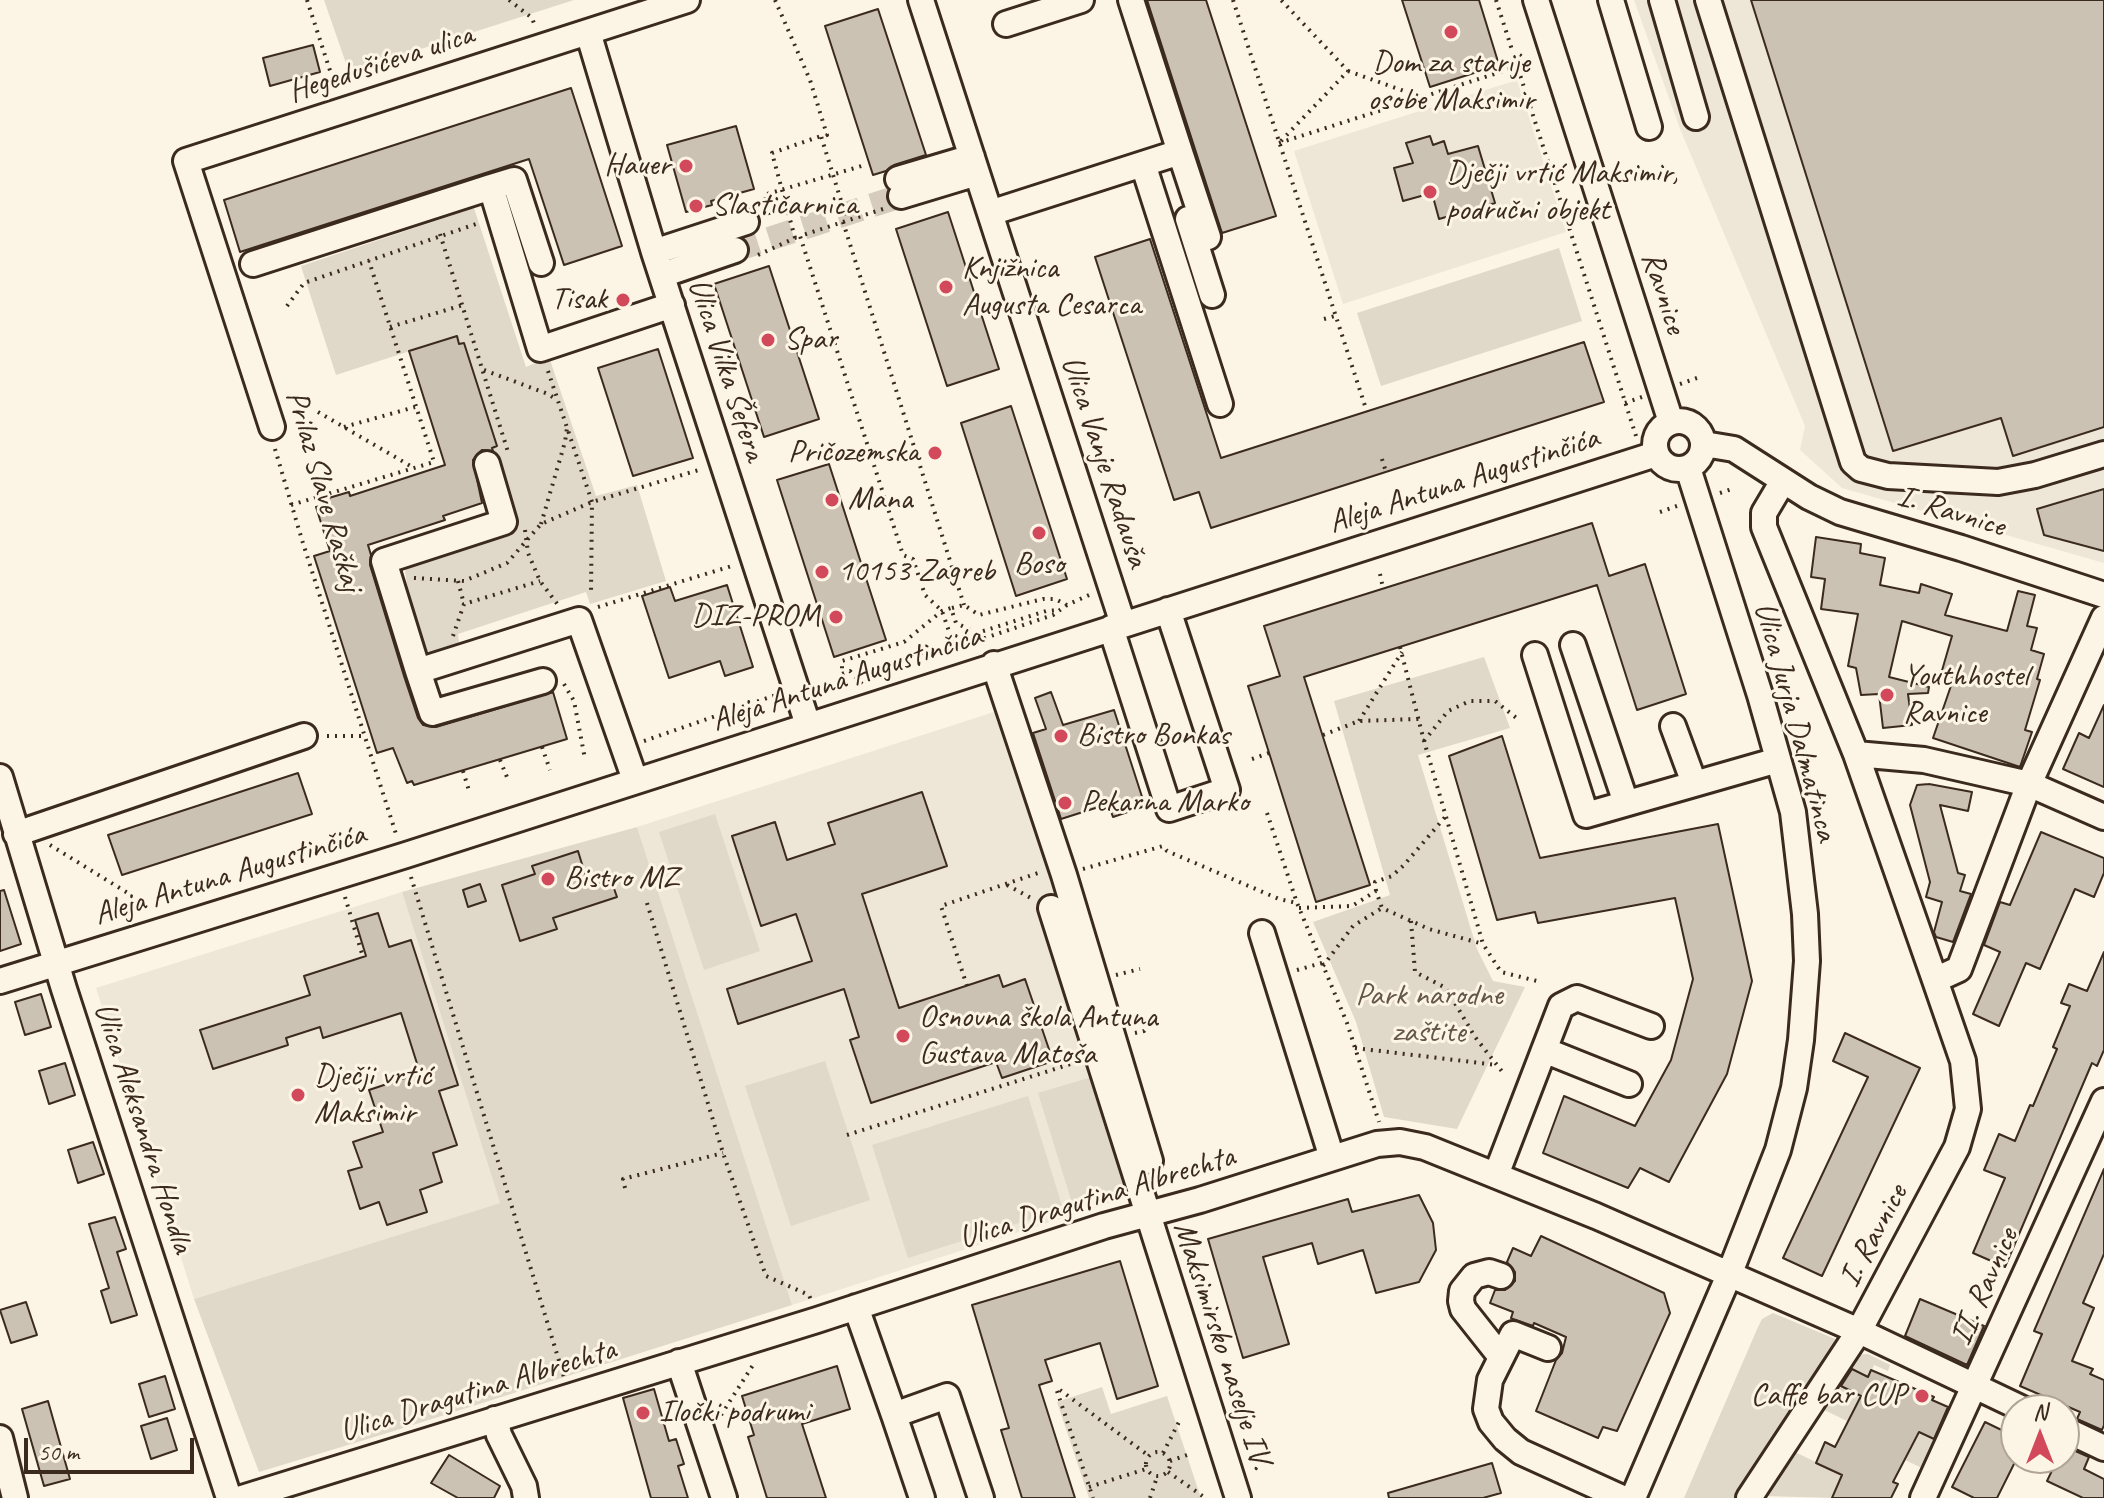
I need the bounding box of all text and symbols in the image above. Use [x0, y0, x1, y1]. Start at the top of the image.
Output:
street label: Hegedušićeva ulica [284, 16, 478, 112]
marker: Dom za starije osobe Maksimir [1442, 23, 1460, 41]
place label: Dom za starije osobe Maksimir [1368, 45, 1534, 120]
place label: Hauer [604, 147, 670, 185]
place label: Dječji vrtić Maksimir, područni objekt [1446, 155, 1678, 230]
marker: Hauer [677, 157, 695, 175]
marker: Dječji vrtić Maksimir, područni objekt [1421, 183, 1439, 201]
place label: Slastičarnica [712, 187, 857, 225]
marker: Slastičarnica [687, 197, 705, 215]
street label: Ravnice [1632, 247, 1694, 339]
place label: Knjižnica Augusta Cesarca [962, 250, 1141, 325]
street label: Ulica Vilka Šefera [679, 274, 773, 466]
marker: Knjižnica Augusta Cesarca [937, 278, 955, 296]
place label: Tisak [551, 281, 607, 319]
marker: Tisak [614, 291, 632, 309]
place label: Spar [784, 321, 837, 359]
marker: Spar [759, 331, 777, 349]
street label: Ulica Vanje Radauša [1052, 352, 1156, 572]
street label: Prilaz Slave Raškaj [276, 386, 370, 596]
street label: Aleja Antuna Augustinčića [1324, 419, 1604, 543]
place label: Pričozemska [788, 434, 919, 472]
marker: Pričozemska [926, 444, 944, 462]
street label: I. Ravnice [1893, 478, 2009, 546]
place label: Mana [848, 481, 912, 519]
marker: Mana [823, 491, 841, 509]
marker: Boso [1030, 524, 1048, 542]
place label: Boso [1014, 546, 1064, 584]
place label: 10153 Zagreb [838, 553, 995, 591]
marker: 10153 Zagreb [813, 563, 831, 581]
place label: DIZ-PROM [691, 598, 820, 636]
street label: Ulica Jurja Dalmatinca [1745, 598, 1845, 846]
marker: DIZ-PROM [827, 608, 845, 626]
street label: Aleja Antuna Augustinčića [707, 617, 987, 741]
place label: Youthhostel Ravnice [1903, 658, 2029, 733]
marker: Youthhostel Ravnice [1878, 686, 1896, 704]
place label: Bistro Bonkas [1077, 717, 1230, 755]
marker: Bistro Bonkas [1052, 727, 1070, 745]
place label: Pekarna Marko [1081, 784, 1248, 822]
marker: Pekarna Marko [1056, 794, 1074, 812]
street label: Aleja Antuna Augustinčića [90, 815, 370, 935]
place label: Bistro MZ [564, 860, 679, 898]
marker: Bistro MZ [539, 870, 557, 888]
park label: Park narodne zaštite [1355, 977, 1503, 1052]
street label: Ulica Aleksandra Hondla [84, 998, 202, 1258]
place label: Osnovna škola Antuna Gustava Matoša [919, 999, 1157, 1074]
marker: Osnovna škola Antuna Gustava Matoša [894, 1027, 912, 1045]
place label: Dječji vrtić Maksimir [314, 1058, 431, 1133]
marker: Dječji vrtić Maksimir [289, 1086, 307, 1104]
street label: Ulica Dragutina Albrechta [955, 1138, 1239, 1258]
street label: I. Ravnice [1831, 1178, 1917, 1294]
street label: Maksimirsko naselje IV. [1164, 1217, 1280, 1475]
street label: II. Ravnice [1942, 1223, 2028, 1351]
street label: Ulica Dragutina Albrechta [336, 1331, 620, 1451]
place label: Caffe bar CUP [1751, 1377, 1906, 1415]
marker: Caffe bar CUP [1913, 1387, 1931, 1405]
place label: Iločki podrumi [659, 1394, 809, 1432]
north arrow [2000, 1394, 2080, 1474]
text: N [2033, 1398, 2047, 1426]
marker: Iločki podrumi [634, 1404, 652, 1422]
scale bar [28, 1422, 198, 1472]
text: 50 m [38, 1437, 79, 1467]

